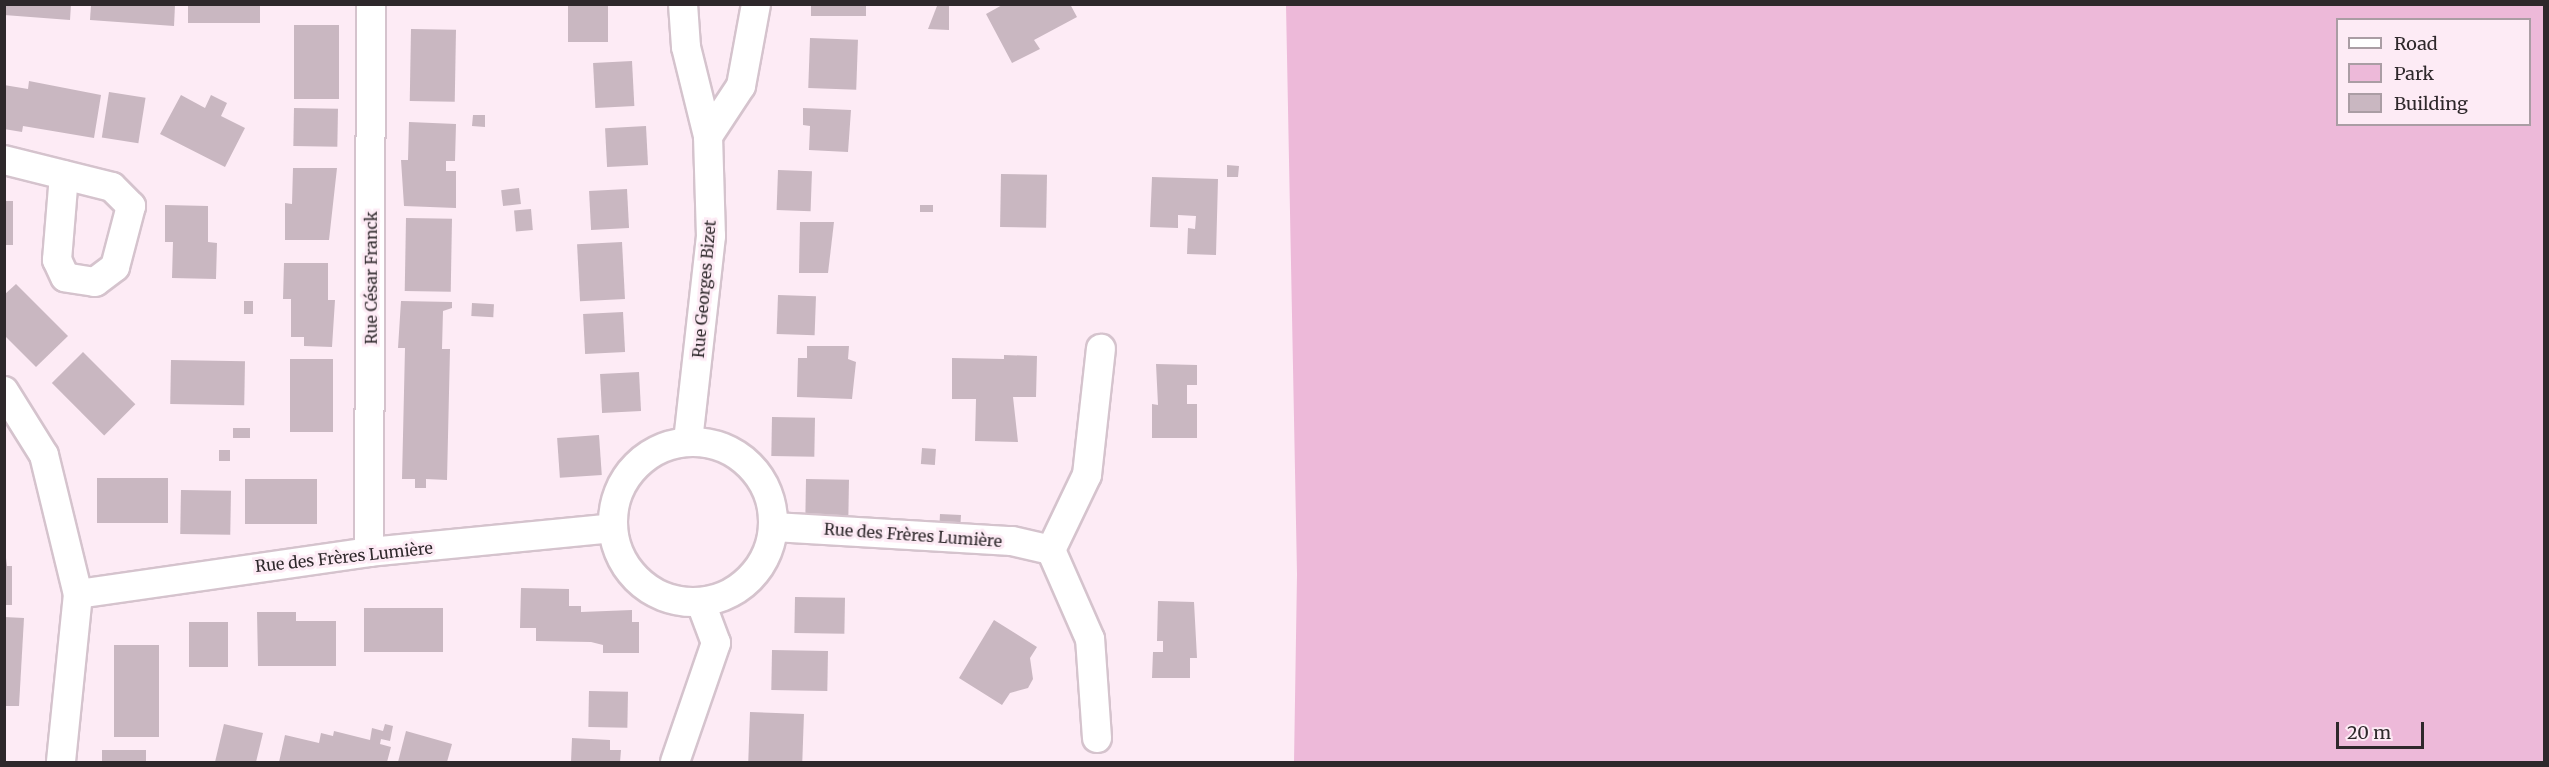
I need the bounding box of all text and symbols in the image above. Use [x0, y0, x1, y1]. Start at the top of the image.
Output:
legend [2336, 18, 2531, 126]
text: Road [2394, 32, 2438, 55]
text: Park [2394, 62, 2434, 85]
text: Building [2394, 92, 2468, 115]
street label: Rue César Franck [361, 211, 381, 345]
street label: Rue Georges Bizet [688, 219, 720, 359]
street label: Rue des Frères Lumière [823, 519, 1003, 551]
street label: Rue des Frères Lumière [254, 538, 434, 576]
scale bar [2339, 710, 2428, 748]
text: 20 m [2347, 721, 2391, 744]

